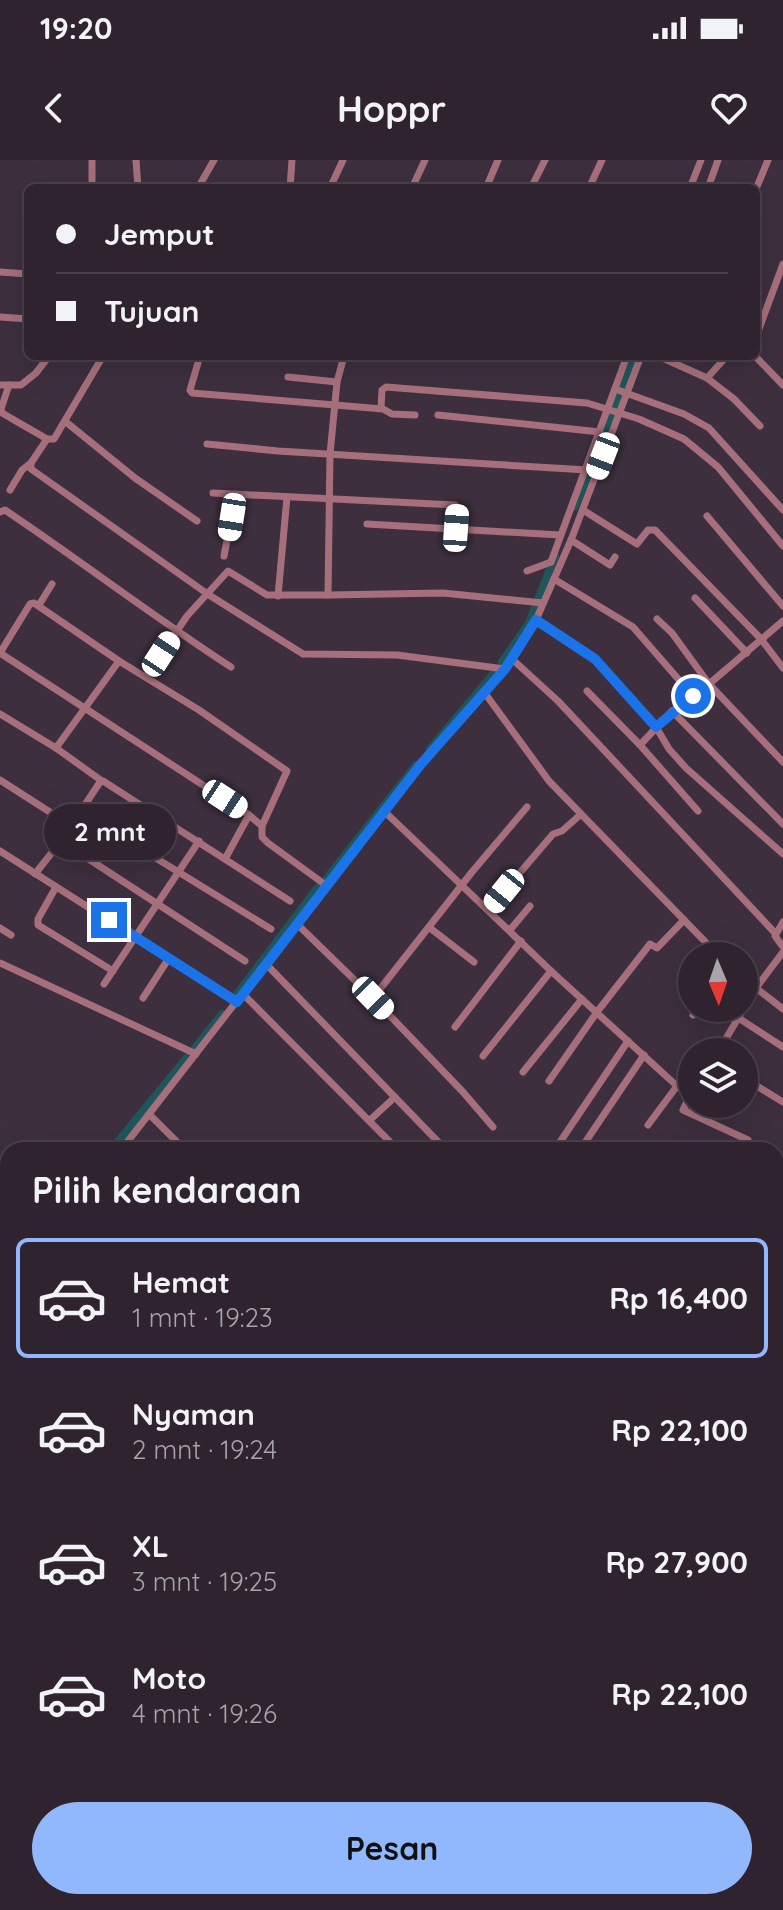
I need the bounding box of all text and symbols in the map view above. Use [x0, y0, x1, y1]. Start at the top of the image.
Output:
text: 19:20 [40, 9, 112, 47]
icon: back [32, 86, 76, 130]
text: Hoppr [337, 86, 446, 131]
icon: heart [707, 86, 751, 130]
text: Jemput [104, 215, 215, 253]
text: Tujuan [104, 292, 199, 330]
car [583, 429, 623, 483]
car [216, 491, 248, 543]
car [442, 503, 470, 553]
car [138, 627, 184, 681]
route start [675, 678, 711, 714]
car [198, 776, 252, 822]
callout: 2 mnt [43, 804, 175, 860]
text: 2 mnt [74, 815, 146, 848]
car [480, 865, 528, 917]
route end [91, 902, 127, 938]
north arrow [678, 942, 758, 1022]
map controls [678, 942, 758, 1118]
car [348, 972, 398, 1024]
button: layers [678, 1038, 758, 1118]
text: Pilih kendaraan [32, 1167, 301, 1212]
icon: car [36, 1262, 108, 1334]
text: Hemat [132, 1263, 230, 1301]
text: Rp 16,400 [609, 1279, 748, 1317]
text: 1 mnt · 19:23 [132, 1301, 273, 1334]
icon: car [36, 1394, 108, 1466]
text: Nyaman [132, 1395, 255, 1433]
text: Rp 22,100 [611, 1411, 748, 1449]
text: 2 mnt · 19:24 [132, 1433, 277, 1466]
icon: car [36, 1526, 108, 1598]
text: XL [132, 1527, 169, 1565]
text: Rp 27,900 [605, 1543, 748, 1581]
text: 3 mnt · 19:25 [132, 1565, 277, 1598]
icon: car [36, 1658, 108, 1730]
text: Moto [132, 1659, 206, 1697]
text: Rp 22,100 [611, 1675, 748, 1713]
text: 4 mnt · 19:26 [132, 1697, 277, 1730]
button: Pesan [32, 1802, 752, 1894]

